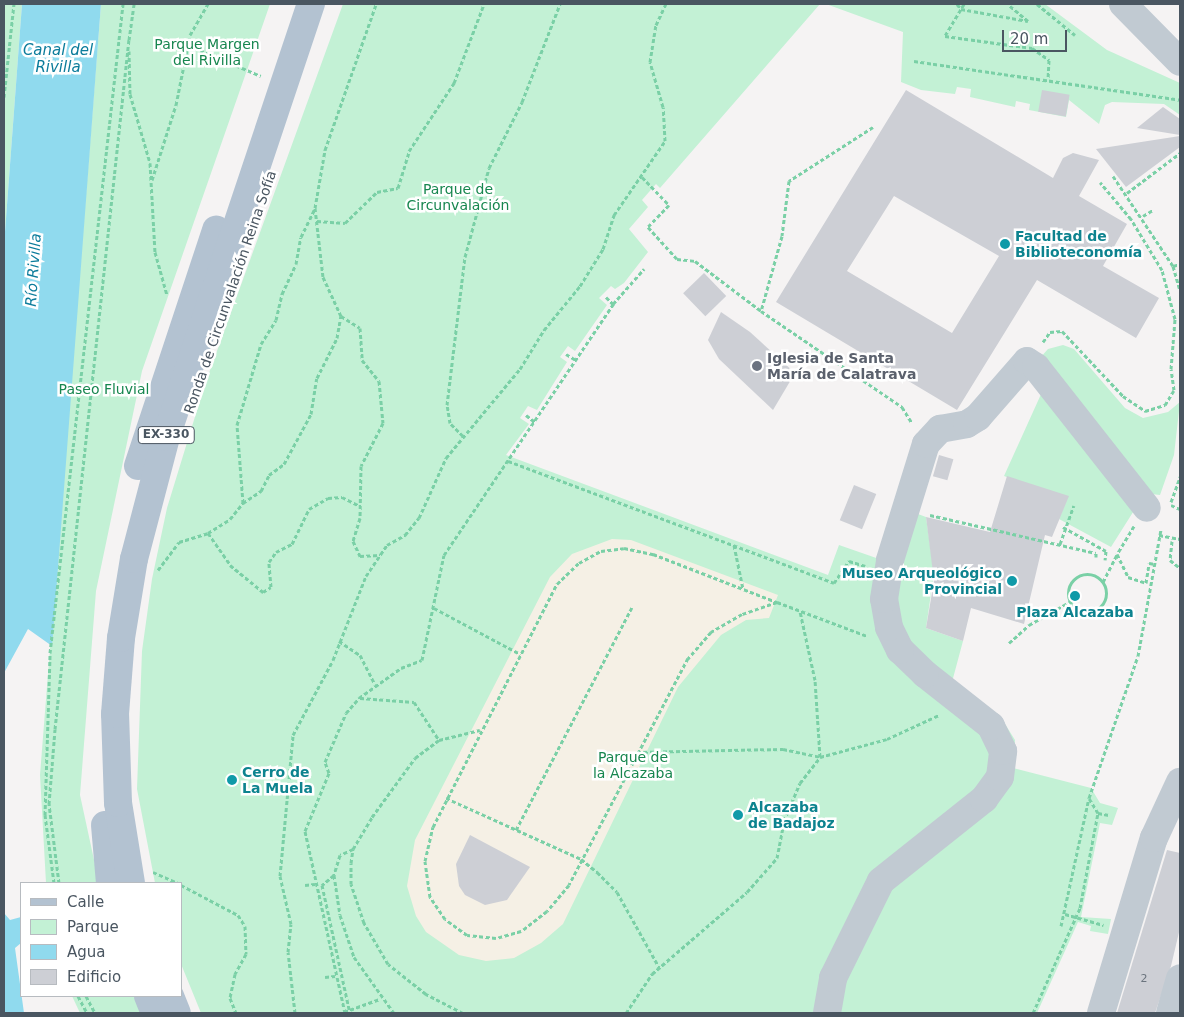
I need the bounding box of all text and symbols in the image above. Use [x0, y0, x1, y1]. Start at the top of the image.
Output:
scale bar [1004, 20, 1069, 52]
text: 20 m [1010, 30, 1048, 48]
park label: Parque Margen del Rivilla [154, 36, 260, 68]
water label: Canal del Rivilla [23, 41, 93, 76]
street label: Ronda de Circunvalación Reina Sofía [180, 168, 280, 416]
park label: Parque de Circunvalación [407, 181, 509, 213]
place label: Facultad de Biblioteconomía [1015, 228, 1142, 260]
water label: Río Rivilla [22, 233, 46, 307]
marker: Facultad de Biblioteconomía [999, 238, 1011, 250]
place label: Iglesia de Santa María de Calatrava [767, 350, 916, 382]
marker: Iglesia de Santa María de Calatrava [751, 360, 763, 372]
park label: Paseo Fluvial [59, 381, 149, 397]
road number: EX-330 [137, 426, 195, 444]
place label: Museo Arqueológico Provincial [842, 565, 1002, 598]
marker: Museo Arqueológico Provincial [1006, 575, 1018, 587]
marker: Plaza Alcazaba [1069, 590, 1081, 602]
place label: Plaza Alcazaba [1016, 604, 1134, 620]
park label: Parque de la Alcazaba [593, 749, 673, 782]
place label: Cerro de La Muela [242, 764, 313, 796]
marker: Cerro de La Muela [226, 774, 238, 786]
place label: Alcazaba de Badajoz [748, 799, 835, 832]
marker: Alcazaba de Badajoz [732, 809, 744, 821]
legend [20, 882, 182, 997]
text: Calle [67, 893, 104, 911]
text: Parque [67, 918, 119, 936]
text: Agua [67, 943, 105, 961]
text: Edificio [67, 968, 121, 986]
house number: 2 [1141, 972, 1147, 986]

